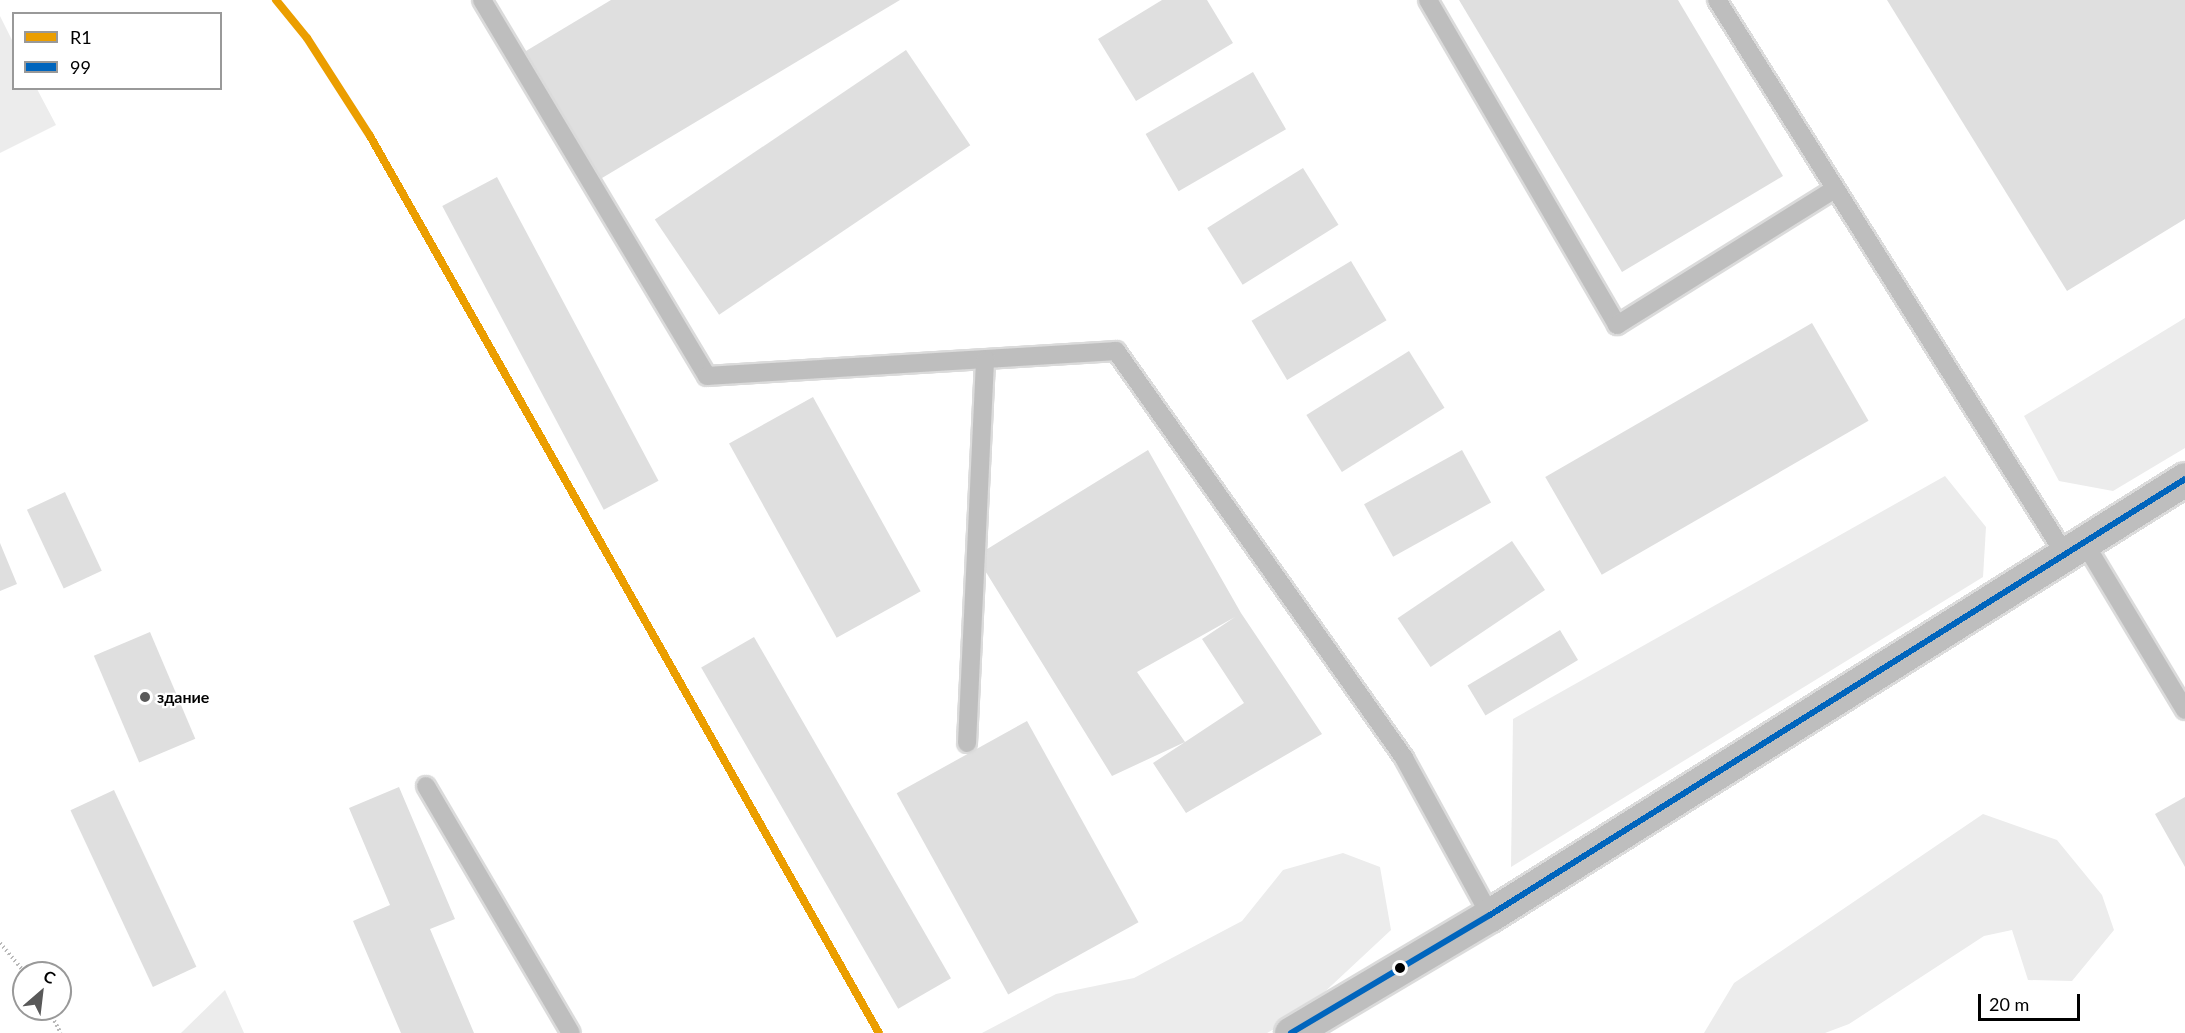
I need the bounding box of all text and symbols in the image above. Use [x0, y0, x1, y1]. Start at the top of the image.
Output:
legend [12, 12, 222, 90]
text: R1 [70, 26, 92, 48]
text: 99 [70, 56, 91, 78]
place label: здание [157, 687, 209, 707]
marker: здание [138, 690, 152, 704]
north arrow [12, 961, 72, 1021]
unlabelled marker [1394, 962, 1406, 974]
text: С [41, 966, 59, 987]
scale bar [1981, 982, 2083, 1020]
text: 20 m [1989, 993, 2029, 1015]

